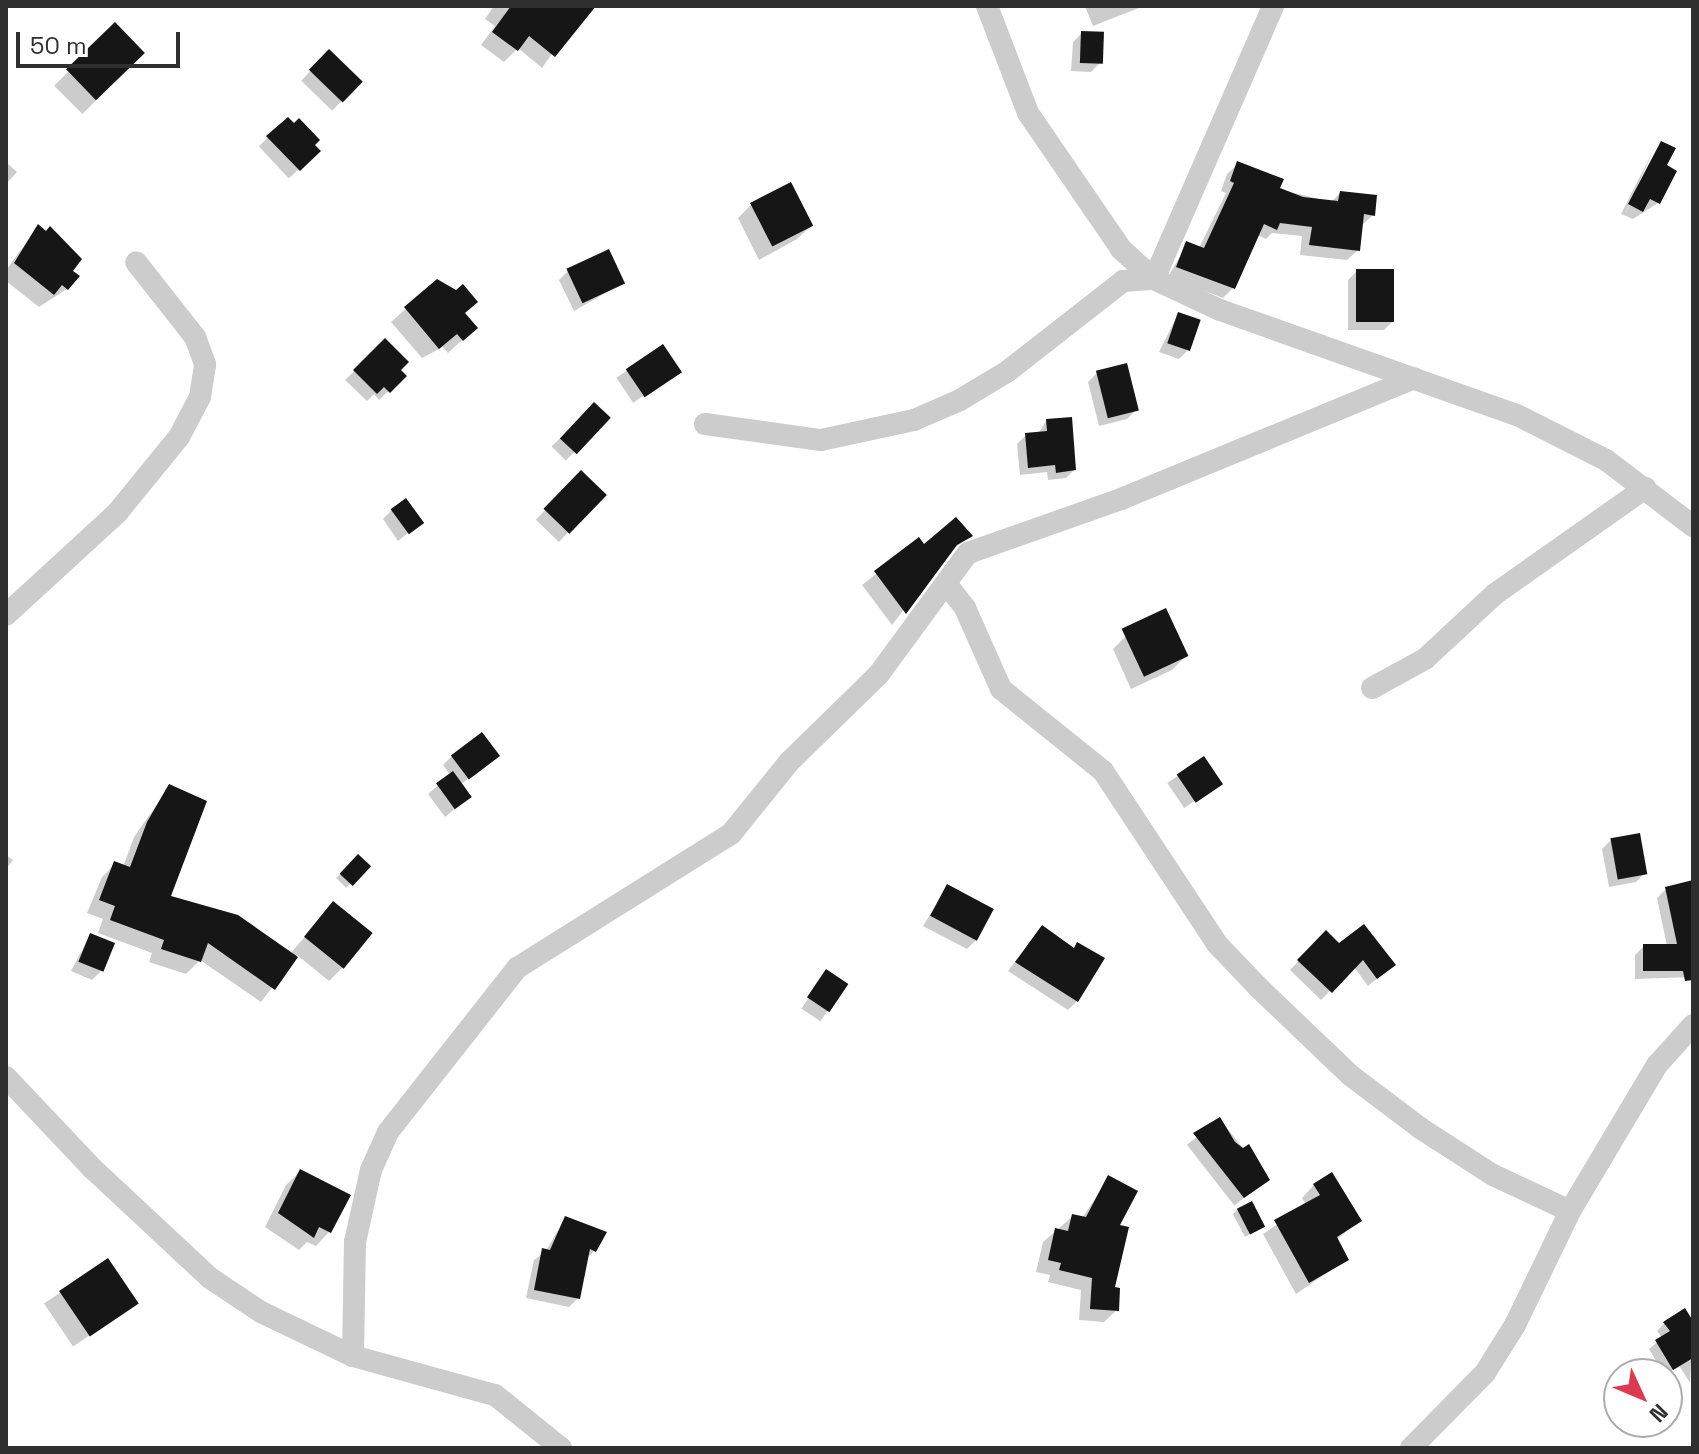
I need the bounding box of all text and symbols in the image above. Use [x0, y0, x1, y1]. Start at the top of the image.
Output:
scale bar [20, 16, 184, 66]
text: 50 m [30, 30, 87, 61]
north arrow [1603, 1358, 1683, 1438]
text: N [1644, 1398, 1674, 1428]

